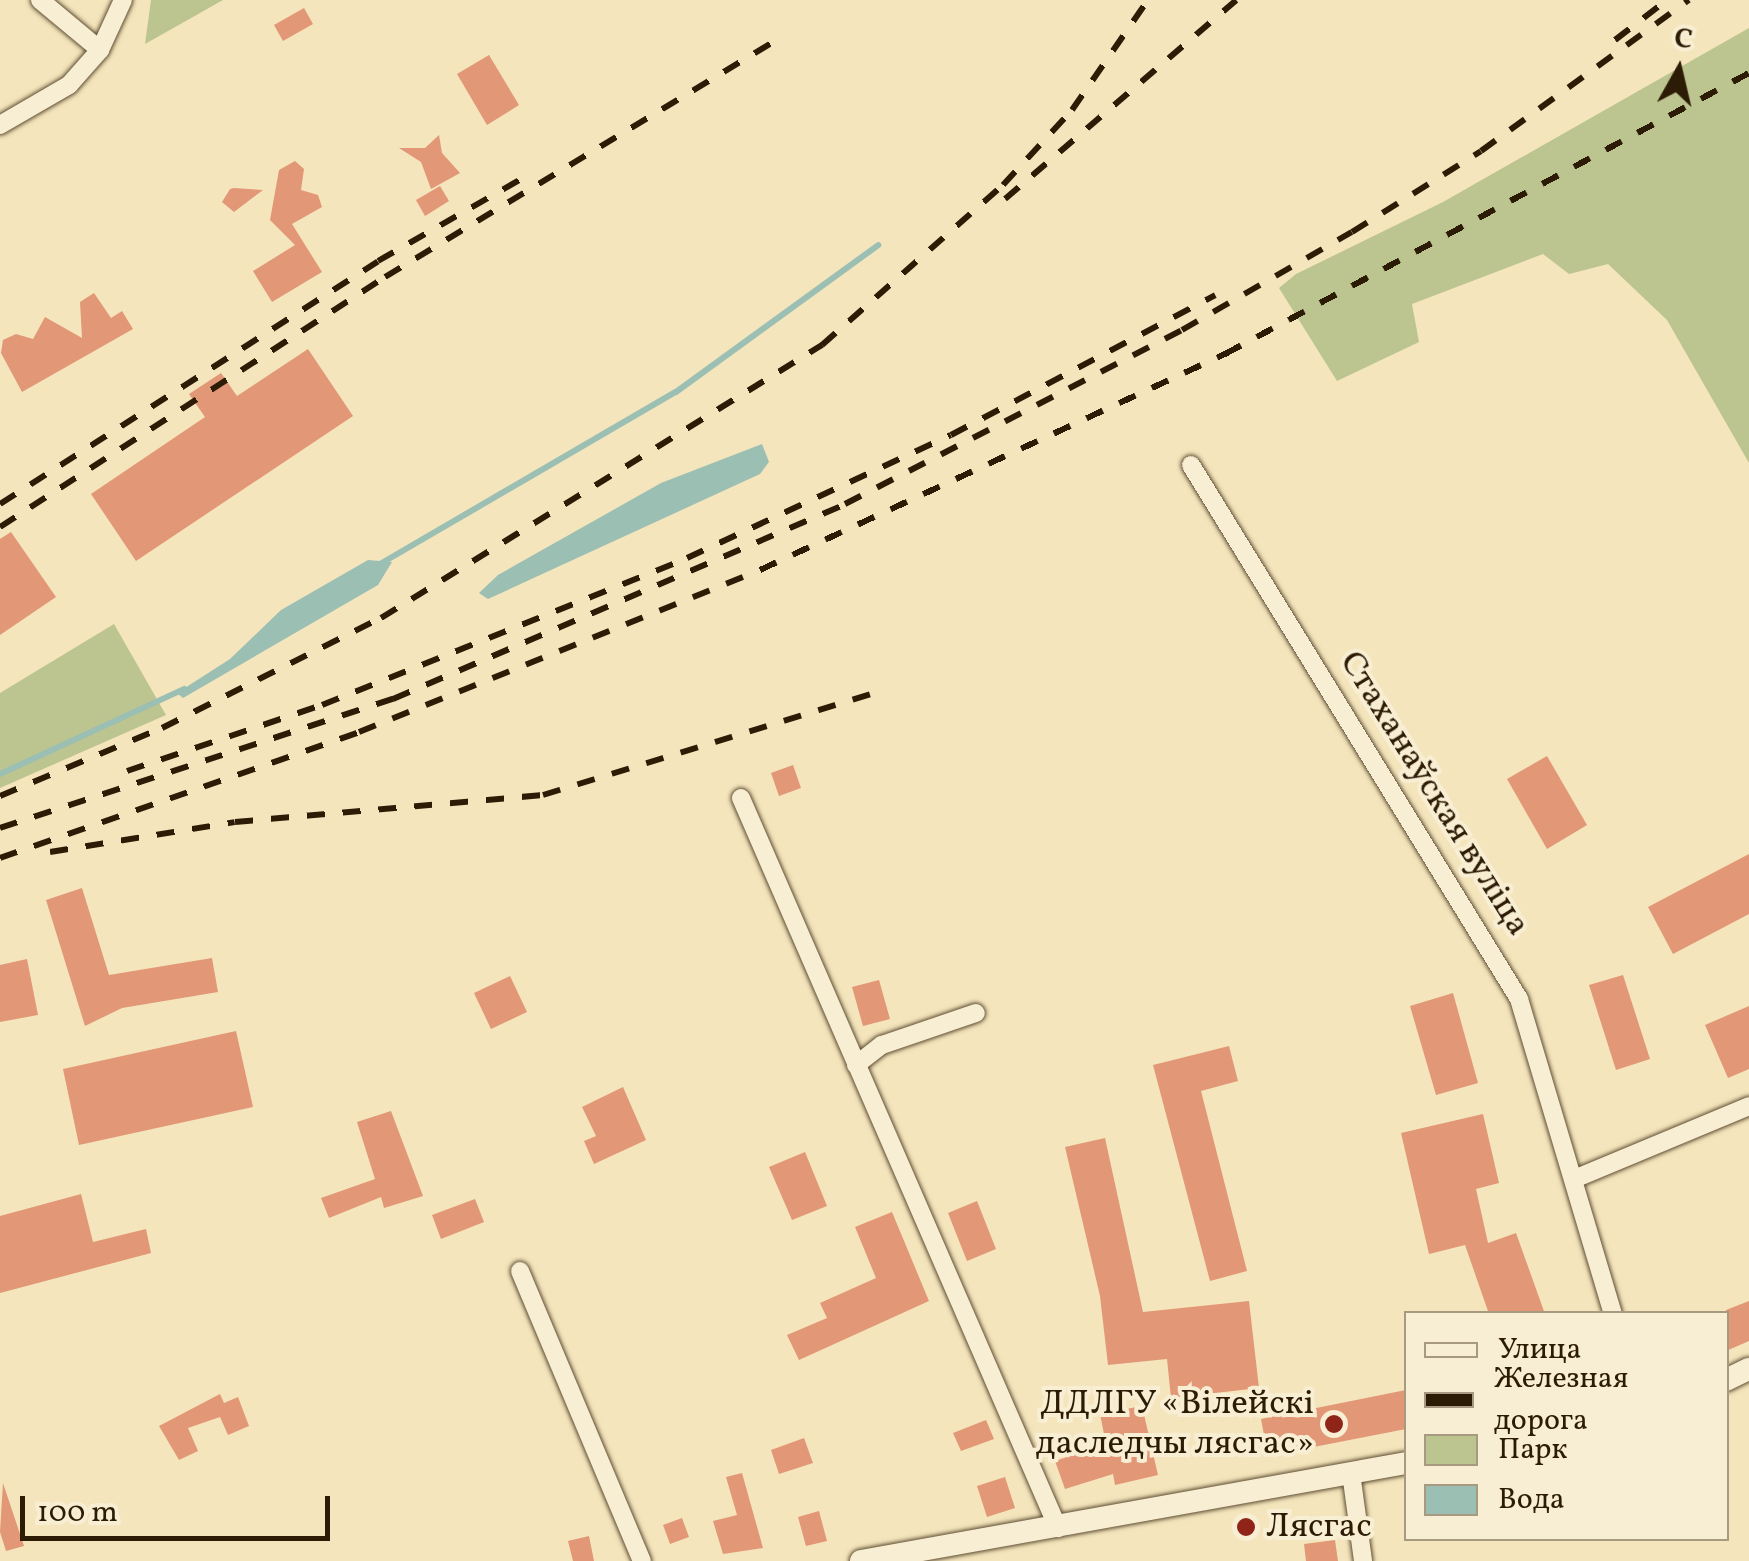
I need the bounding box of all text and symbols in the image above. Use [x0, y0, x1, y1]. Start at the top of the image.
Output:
text: С [1672, 19, 1695, 60]
north arrow [1629, 20, 1729, 120]
street label: Стаханаўская вуліца [1329, 644, 1539, 944]
legend [1404, 1311, 1729, 1541]
text: Улица [1498, 1329, 1581, 1371]
text: Железная дорога [1494, 1358, 1628, 1442]
place label: ДДЛГУ «Вілейскі даследчы лясгас» [1036, 1383, 1314, 1465]
marker: ДДЛГУ «Вілейскі даследчы лясгас» [1323, 1413, 1345, 1435]
text: Парк [1498, 1429, 1567, 1471]
scale bar [25, 1476, 335, 1538]
text: Вода [1498, 1479, 1565, 1521]
text: 100 m [37, 1492, 118, 1534]
place label: Лясгас [1266, 1506, 1372, 1548]
marker: Лясгас [1235, 1516, 1257, 1538]

